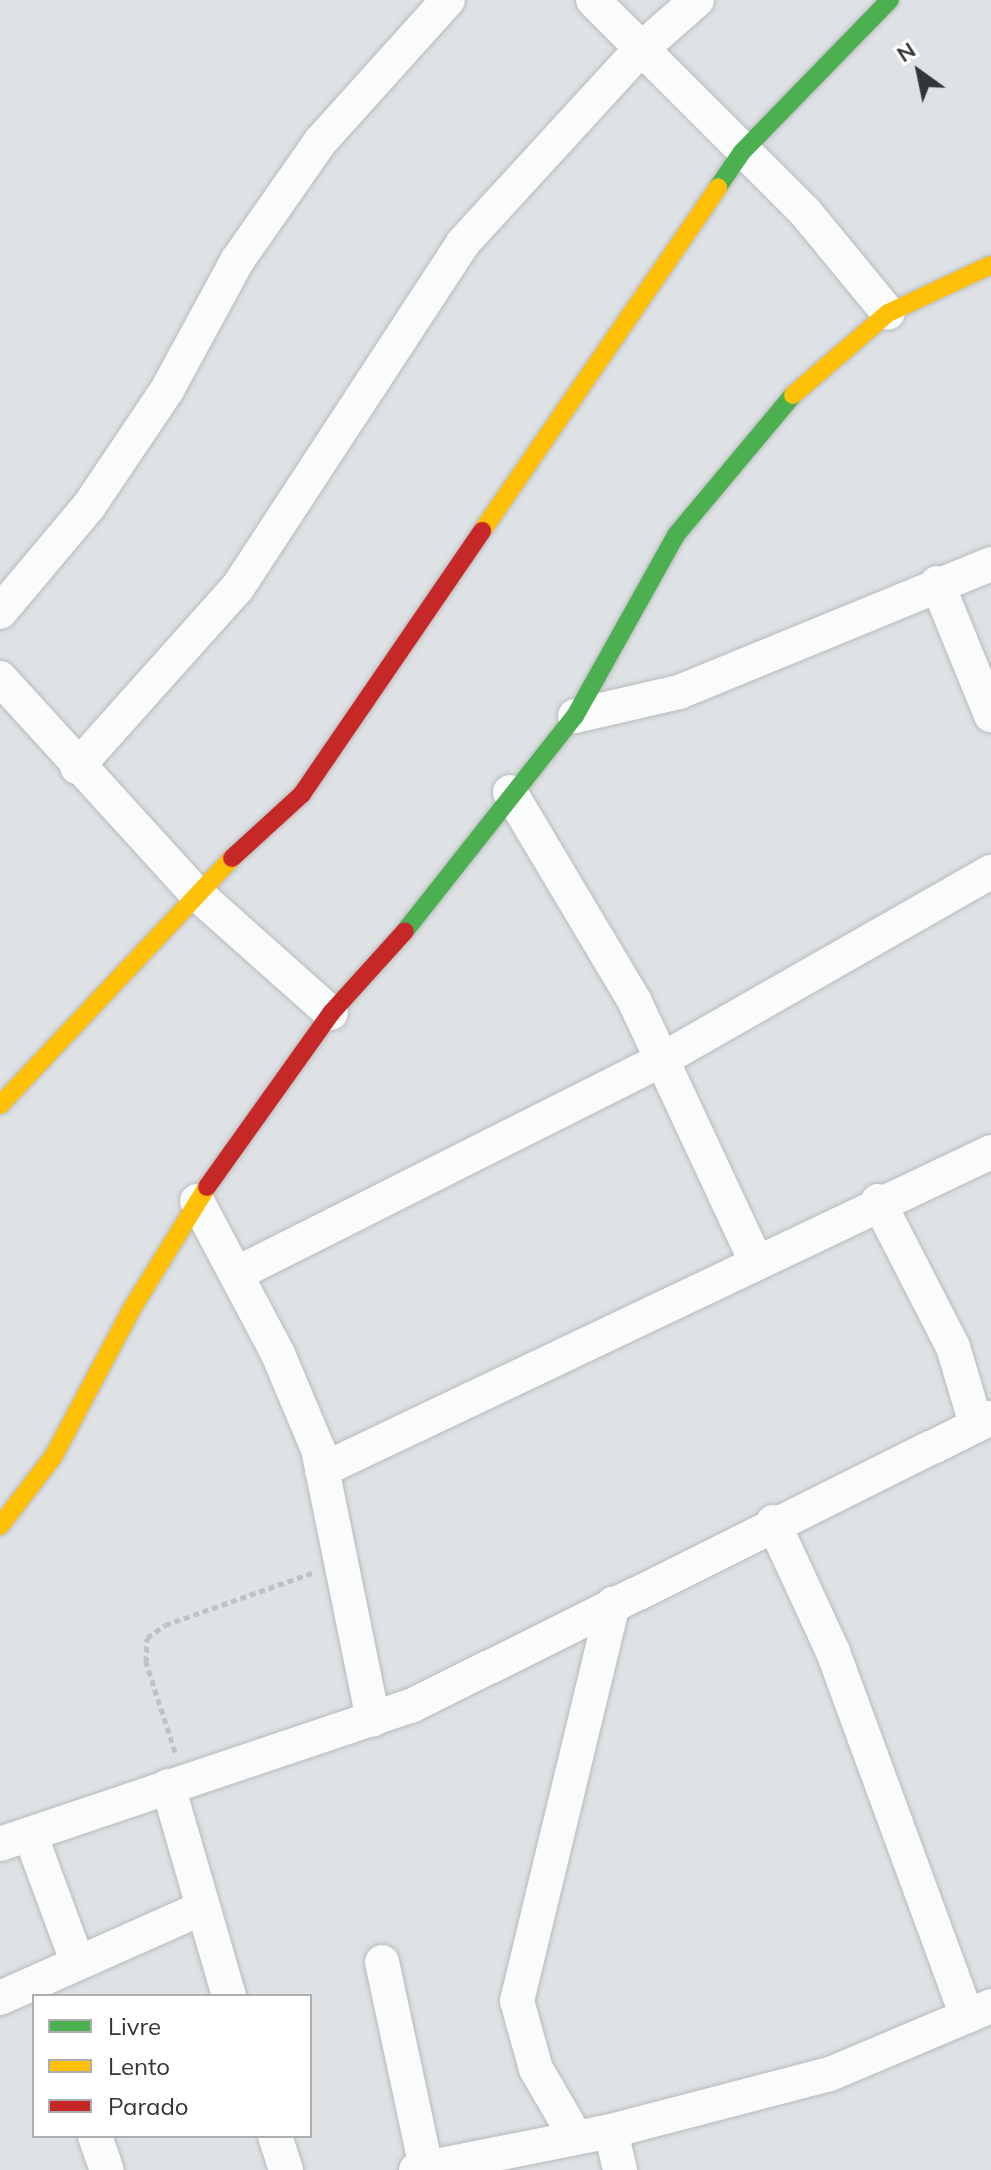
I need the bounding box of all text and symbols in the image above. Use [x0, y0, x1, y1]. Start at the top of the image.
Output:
north arrow [879, 32, 959, 112]
text: N [891, 36, 921, 68]
legend [32, 1994, 312, 2138]
text: Livre [108, 2011, 161, 2041]
text: Lento [108, 2051, 170, 2081]
text: Parado [108, 2091, 189, 2121]

